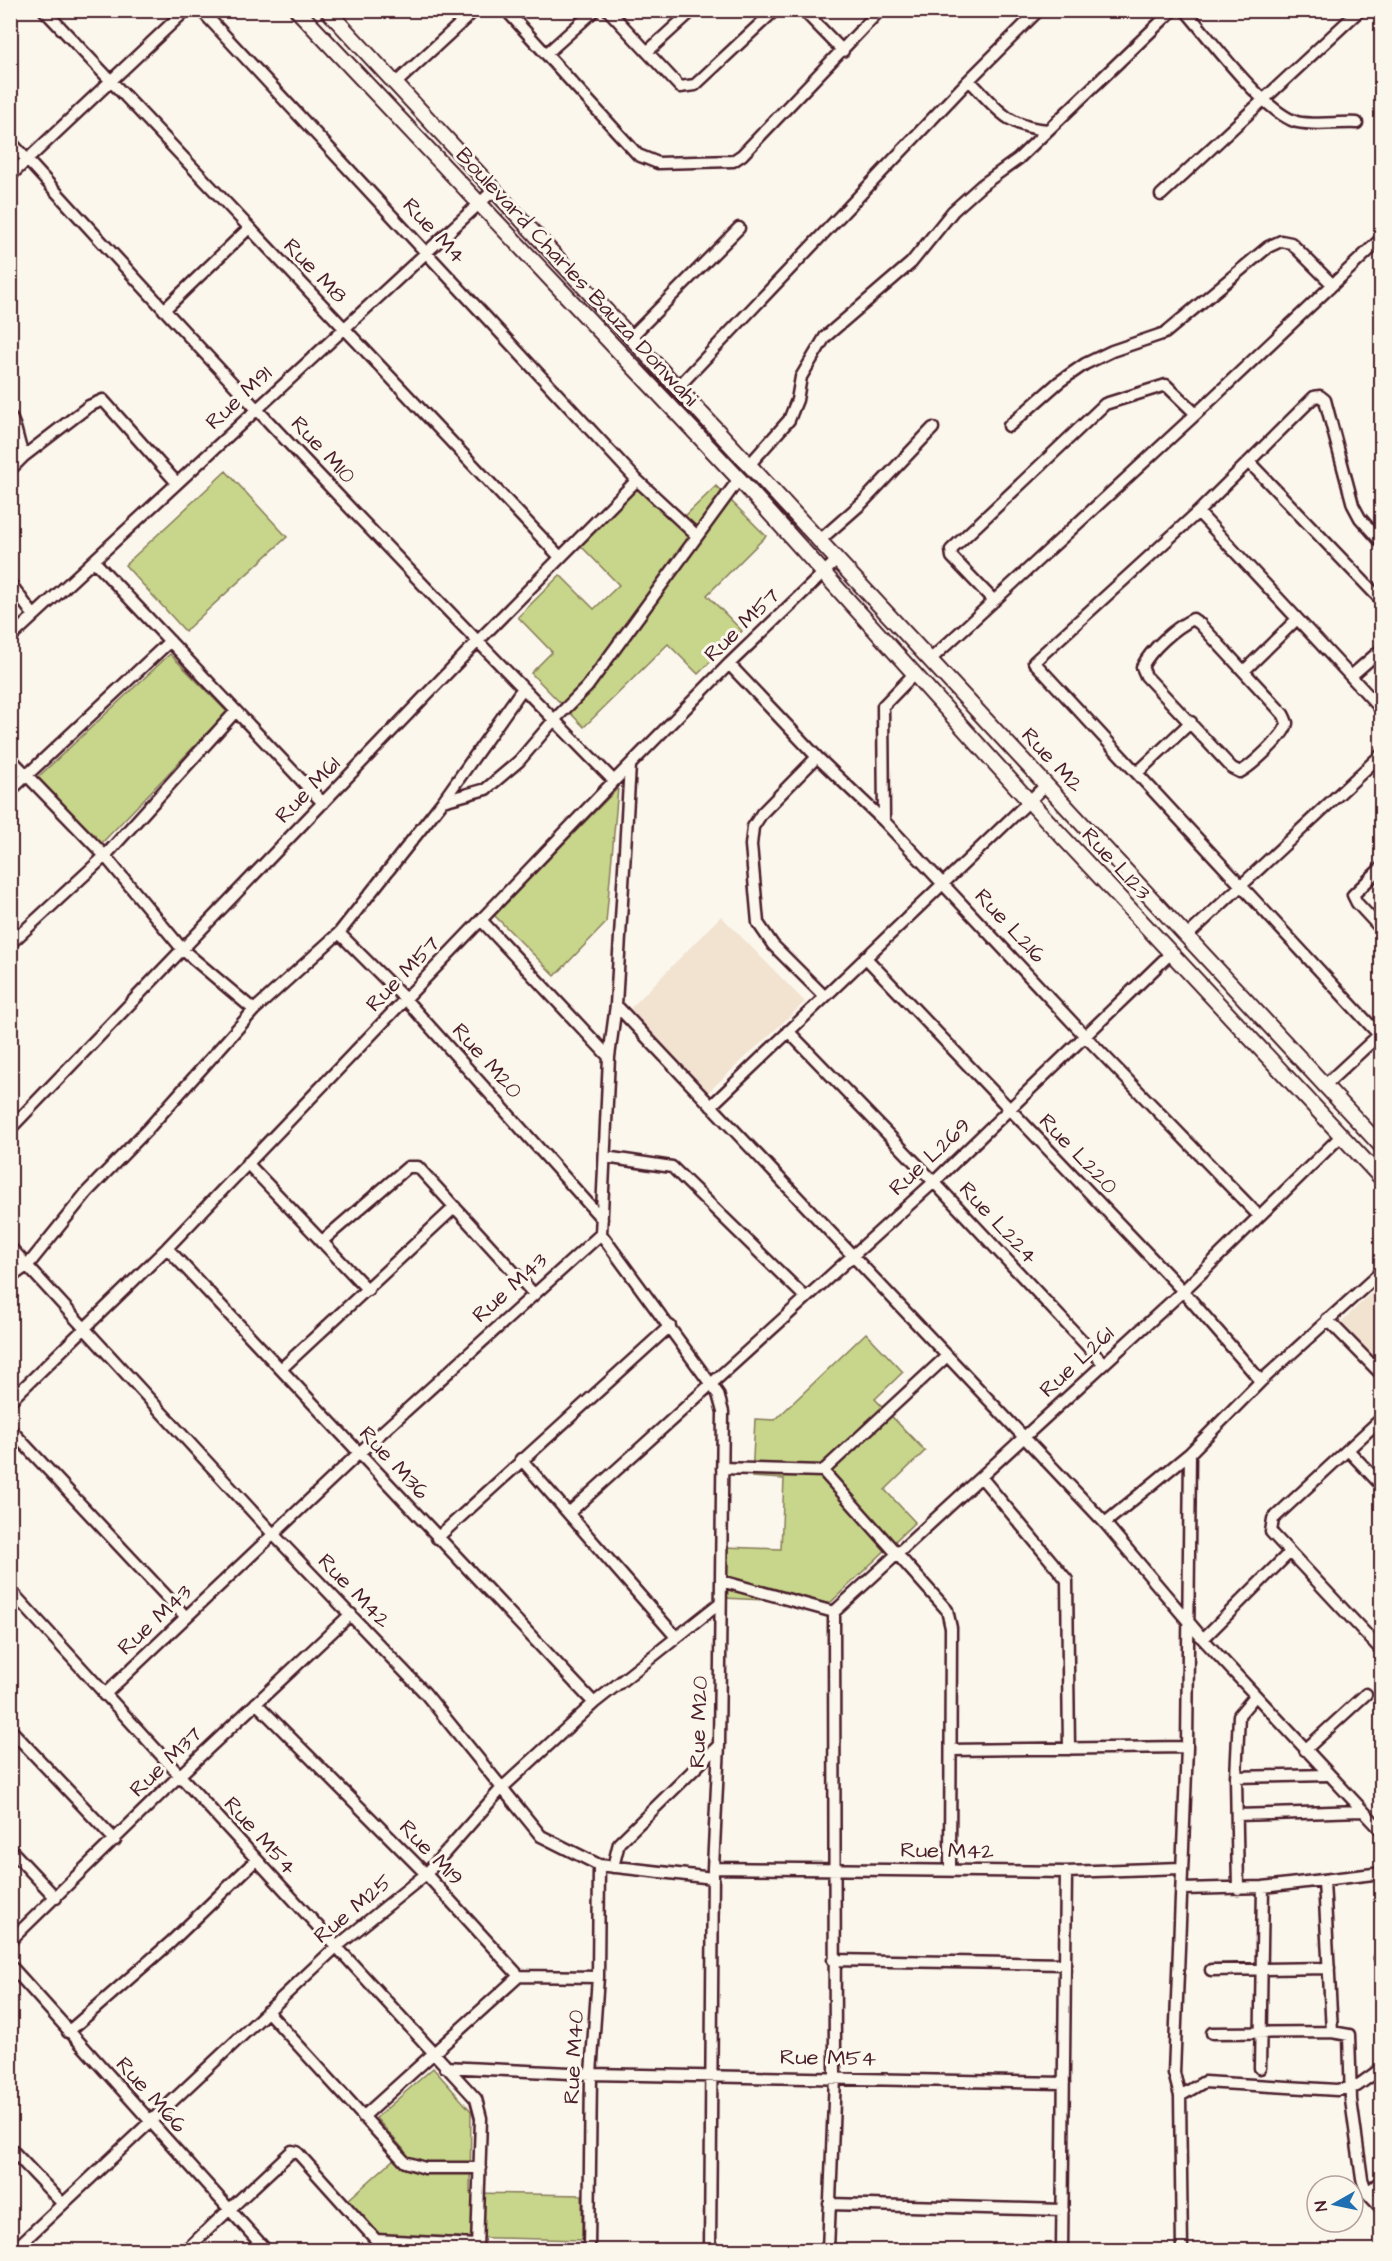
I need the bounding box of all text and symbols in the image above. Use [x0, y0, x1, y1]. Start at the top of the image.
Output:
street label: Boulevard Charles Bauza Donwahi [448, 141, 706, 413]
street label: Rue M4 [395, 191, 473, 271]
street label: Rue M8 [276, 231, 354, 311]
street label: Rue M91 [199, 359, 279, 437]
street label: Rue M10 [284, 409, 363, 491]
street label: Rue M57 [697, 581, 787, 669]
street label: Rue M2 [1014, 721, 1090, 800]
street label: Rue M61 [268, 749, 348, 830]
street label: Rue L123 [1074, 821, 1158, 907]
street label: Rue L216 [967, 882, 1053, 970]
street label: Rue M57 [359, 929, 447, 1019]
street label: Rue M20 [445, 1016, 529, 1106]
street label: Rue L220 [1031, 1107, 1125, 1201]
street label: Rue L269 [882, 1111, 978, 1203]
street label: Rue L224 [952, 1175, 1044, 1271]
street label: Rue M43 [465, 1246, 555, 1330]
street label: Rue L261 [1033, 1319, 1121, 1405]
street label: Rue M36 [352, 1419, 436, 1507]
street label: Rue M42 [310, 1547, 398, 1636]
street label: Rue M43 [111, 1577, 199, 1663]
street label: Rue M20 [682, 1675, 716, 1769]
street label: Rue M37 [123, 1719, 210, 1805]
street label: Rue M54 [216, 1790, 304, 1882]
street label: Rue M19 [392, 1813, 470, 1893]
street label: Rue M42 [900, 1835, 994, 1867]
street label: Rue M25 [307, 1867, 399, 1951]
street label: Rue M40 [556, 2009, 592, 2105]
street label: Rue M54 [780, 2042, 876, 2074]
street label: Rue M66 [108, 2050, 194, 2140]
north arrow [1305, 2174, 1365, 2234]
text: N [1310, 2200, 1333, 2213]

